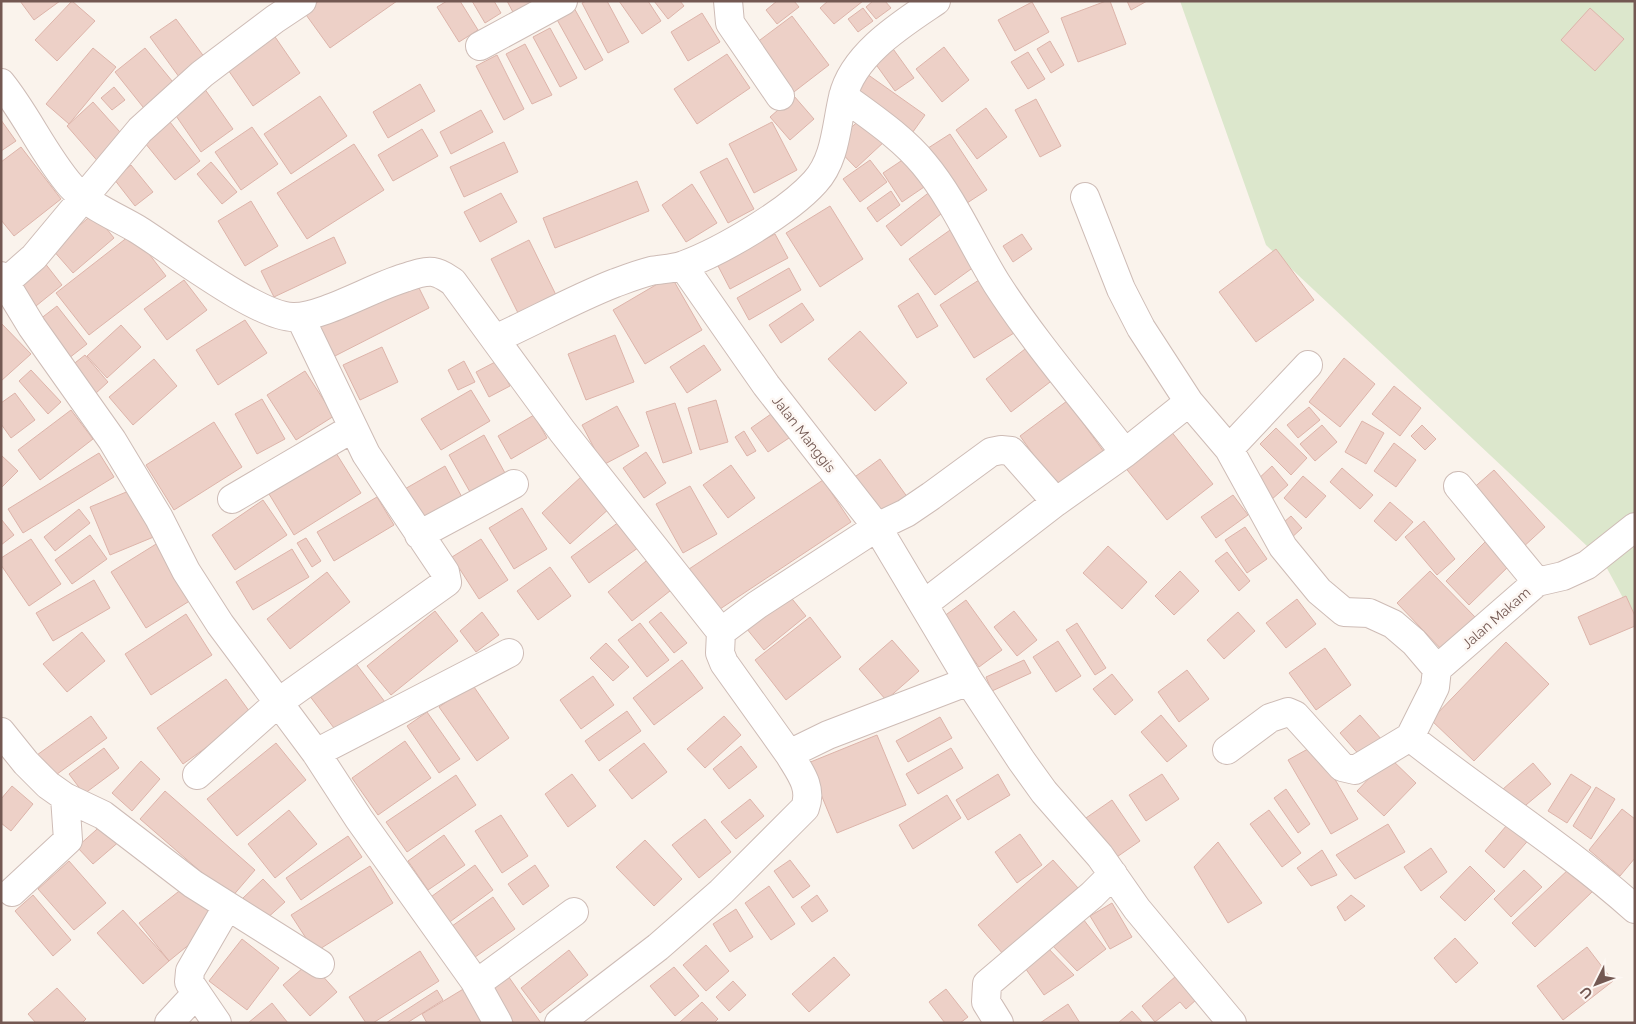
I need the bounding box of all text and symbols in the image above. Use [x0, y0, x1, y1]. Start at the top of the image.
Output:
street label: Jalan Manggis [769, 393, 839, 476]
street label: Jalan Makam [1459, 584, 1533, 652]
north arrow [1571, 959, 1621, 1009]
text: U [1577, 983, 1596, 1002]

